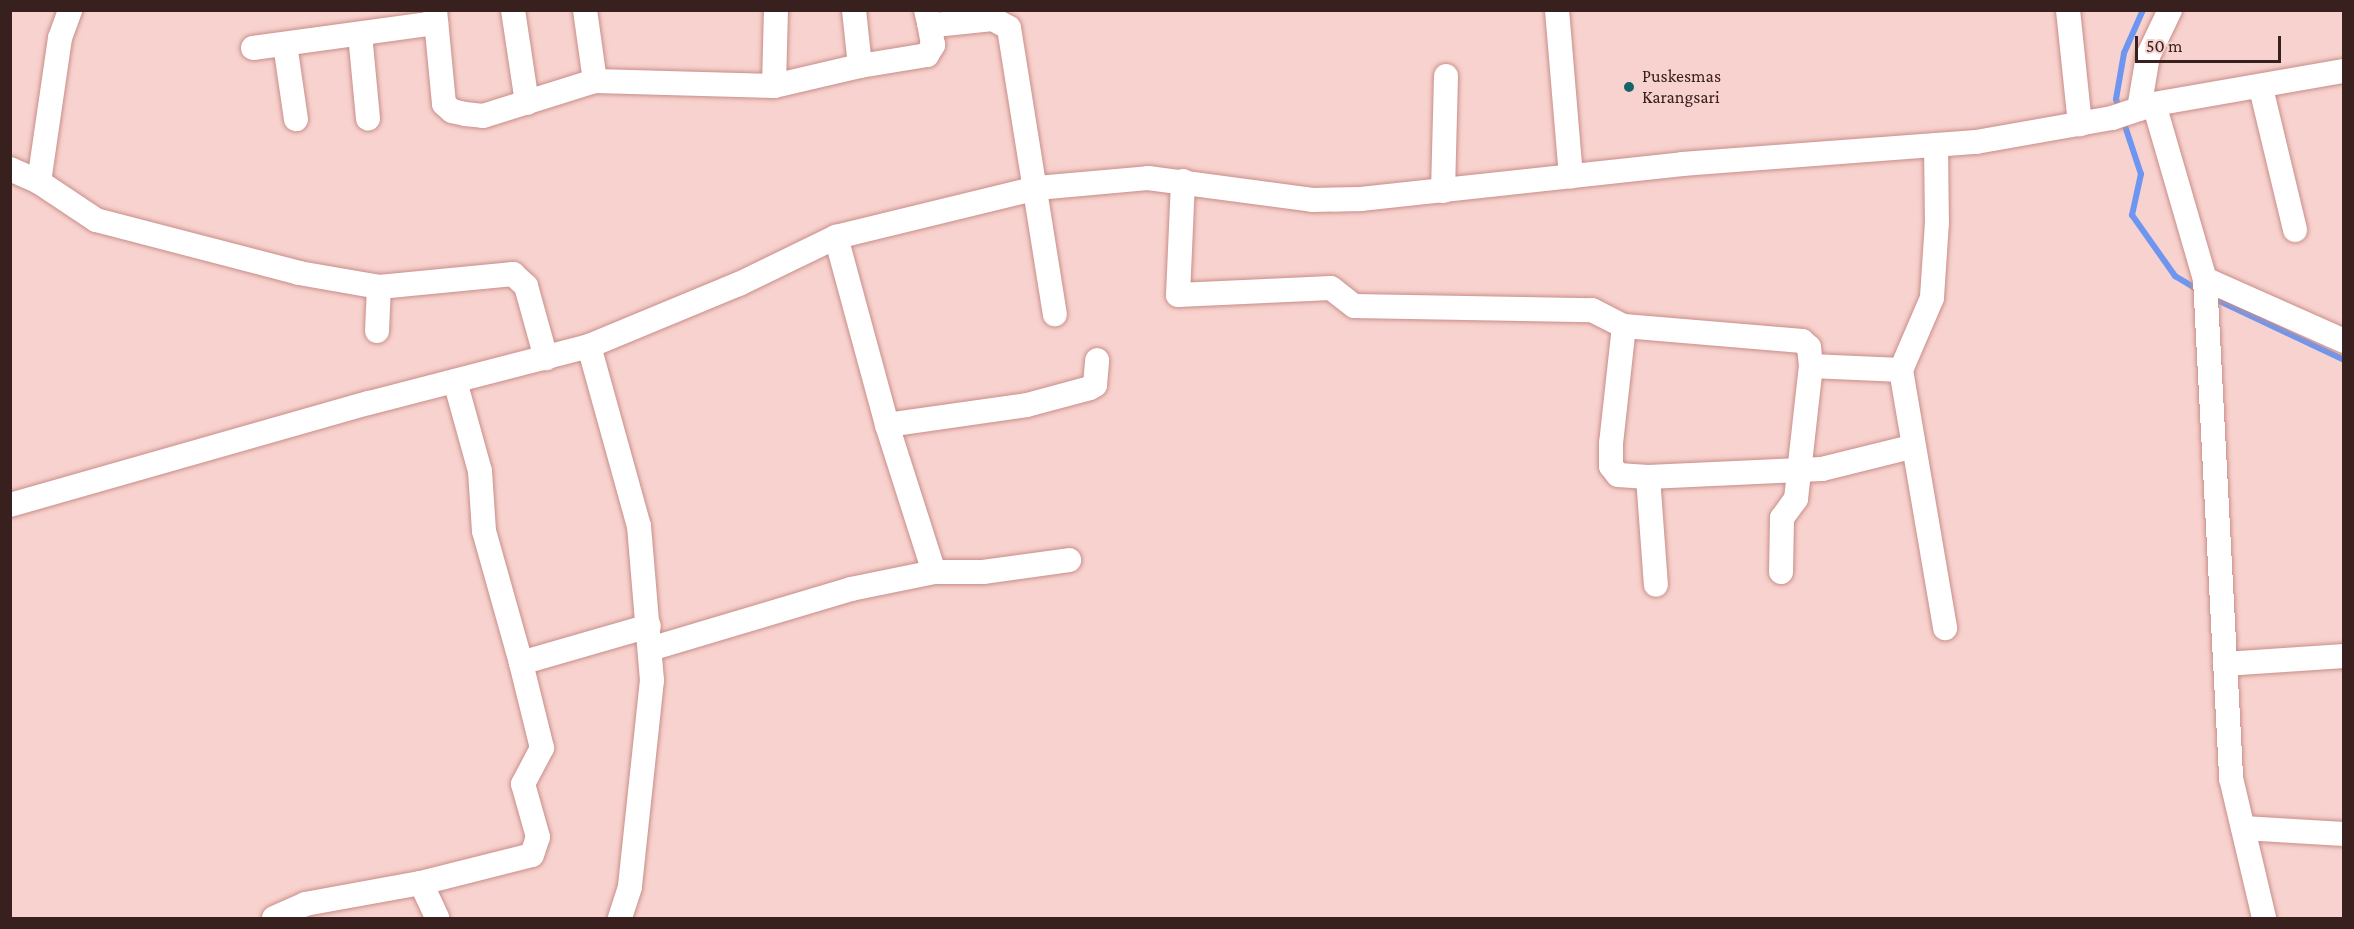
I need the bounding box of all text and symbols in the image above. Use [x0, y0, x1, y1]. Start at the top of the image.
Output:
scale bar [2138, 24, 2284, 62]
text: 50 m [2146, 36, 2183, 56]
place label: Puskesmas Karangsari [1642, 66, 1721, 109]
marker: Puskesmas Karangsari [1620, 78, 1638, 96]

